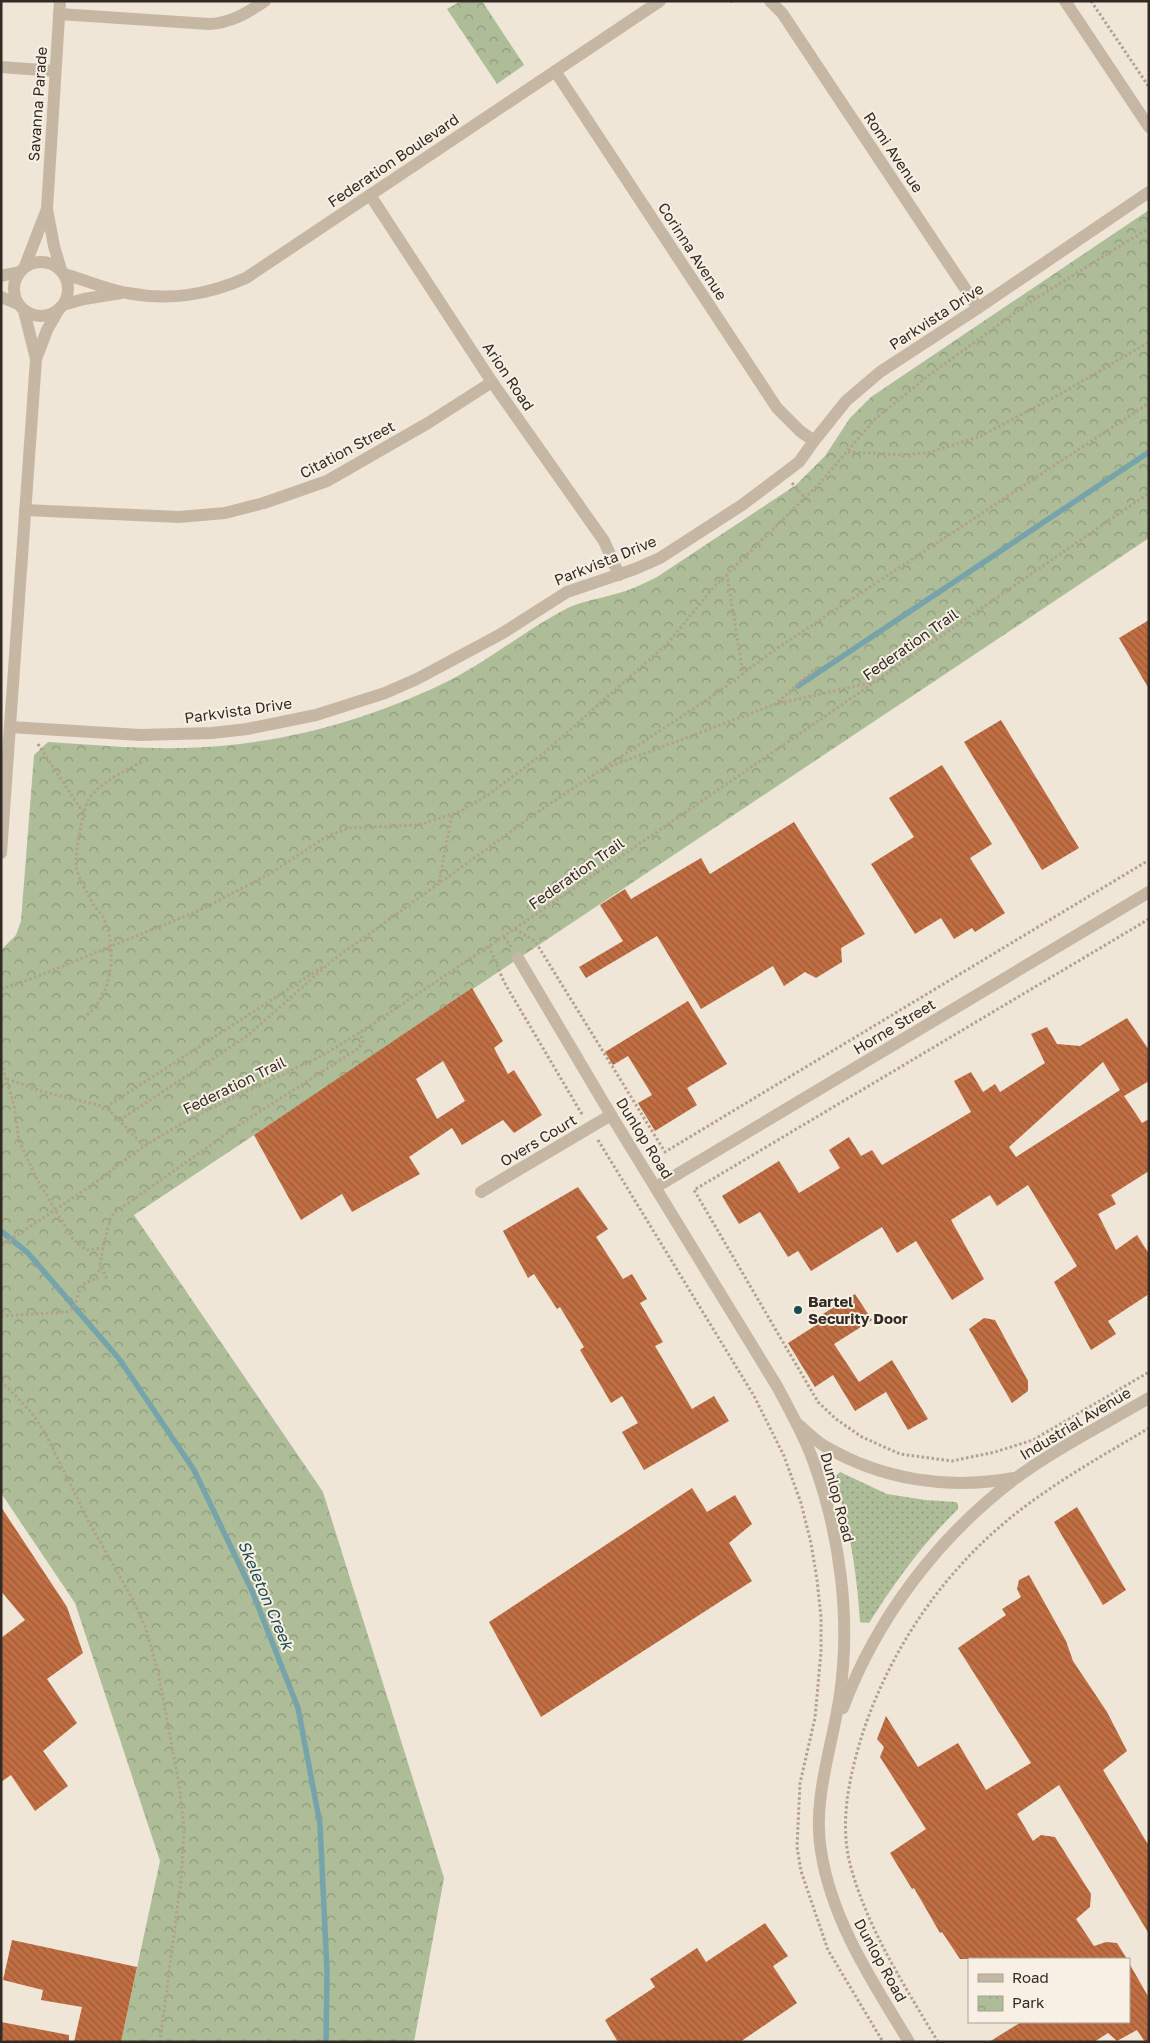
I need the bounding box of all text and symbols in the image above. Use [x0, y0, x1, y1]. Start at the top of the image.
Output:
street label: Savanna Parade [24, 46, 50, 162]
street label: Romi Avenue [861, 108, 928, 196]
street label: Federation Boulevard [324, 109, 462, 211]
street label: Corinna Avenue [655, 199, 731, 303]
street label: Parkvista Drive [886, 279, 987, 353]
street label: Arion Road [480, 338, 538, 414]
street label: Citation Street [296, 416, 398, 482]
street label: Parkvista Drive [551, 531, 659, 589]
street label: Federation Trail [859, 604, 961, 684]
street label: Parkvista Drive [183, 694, 293, 726]
street label: Federation Trail [525, 833, 627, 913]
street label: Horne Street [850, 995, 938, 1057]
street label: Federation Trail [180, 1052, 289, 1118]
street label: Dunlop Road [613, 1094, 677, 1182]
street label: Overs Court [497, 1110, 579, 1170]
place label: Bartel Security Door [808, 1292, 908, 1327]
marker: Bartel Security Door [792, 1304, 804, 1316]
street label: Industrial Avenue [1016, 1383, 1134, 1463]
street label: Dunlop Road [817, 1450, 859, 1544]
water label: Skeleton Creek [234, 1537, 299, 1655]
street label: Dunlop Road [851, 1915, 911, 2005]
legend [968, 1958, 1130, 2023]
text: Road [1012, 1968, 1049, 1986]
text: Park [1012, 1993, 1045, 2011]

